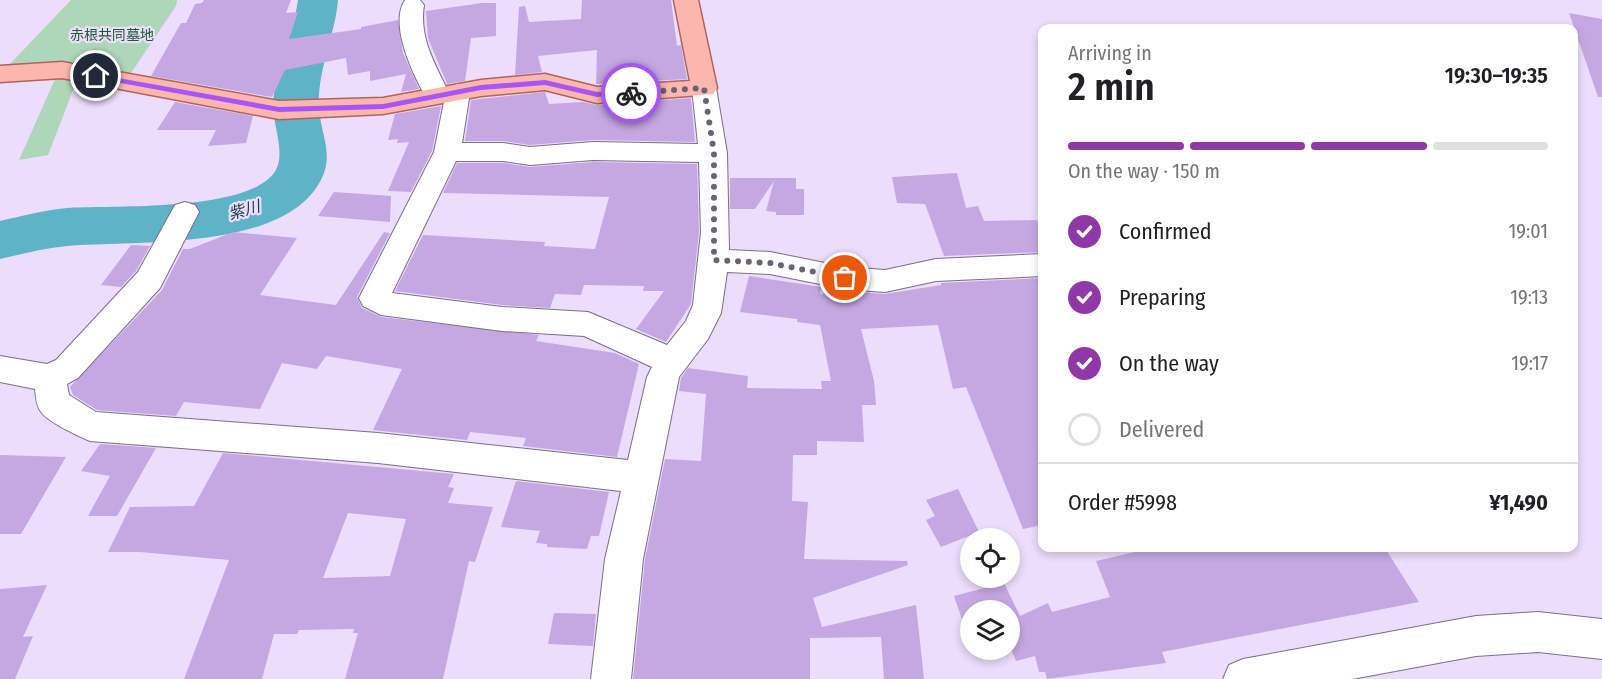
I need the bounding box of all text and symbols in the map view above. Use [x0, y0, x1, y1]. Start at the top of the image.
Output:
park label: 赤根共同墓地 [70, 27, 154, 44]
text: Arriving in [1068, 41, 1152, 65]
pin [70, 50, 121, 101]
icon: home [79, 59, 112, 92]
text: 19:30–19:35 [1445, 62, 1548, 89]
courier [601, 63, 661, 123]
text: 2 min [1068, 64, 1155, 110]
icon: bike [615, 77, 648, 110]
text: On the way · 150 m [1068, 159, 1220, 183]
water label: 紫川 [226, 196, 264, 223]
icon: check [1068, 215, 1101, 248]
text: Confirmed [1119, 218, 1212, 245]
text: 19:01 [1509, 219, 1548, 243]
pin [819, 252, 870, 303]
icon: bag [828, 261, 861, 294]
icon: check [1068, 281, 1101, 314]
text: Preparing [1119, 284, 1205, 311]
text: 19:13 [1510, 285, 1548, 309]
icon: check [1068, 347, 1101, 380]
text: On the way [1119, 350, 1219, 377]
text: 19:17 [1511, 351, 1548, 375]
text: Delivered [1119, 416, 1204, 443]
text: Order #5998 [1068, 489, 1177, 516]
text: ¥1,490 [1489, 489, 1548, 516]
map controls [960, 528, 1020, 660]
button: locate [960, 528, 1020, 588]
button: layers [960, 600, 1020, 660]

